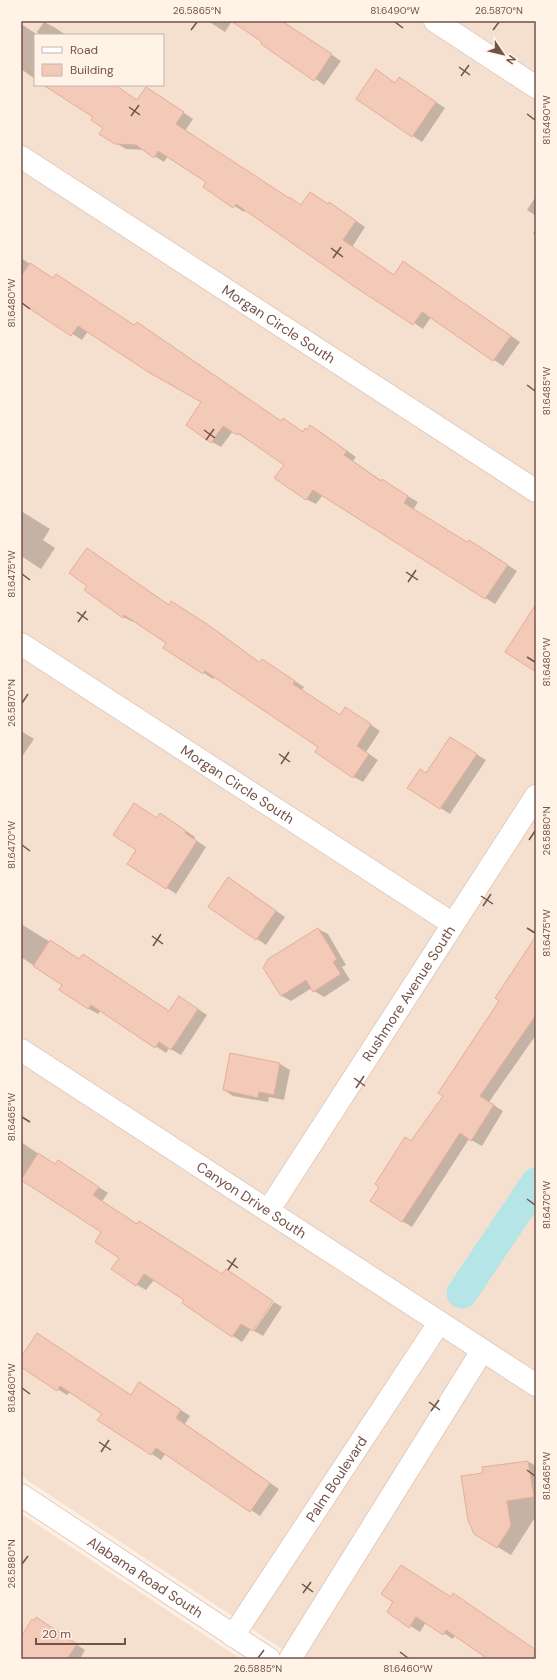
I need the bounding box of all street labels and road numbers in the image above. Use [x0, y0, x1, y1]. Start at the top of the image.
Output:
street label: Morgan Circle South [218, 281, 339, 367]
street label: Morgan Circle South [177, 741, 298, 828]
street label: Rushmore Avenue South [358, 922, 459, 1065]
street label: Canyon Drive South [193, 1158, 310, 1242]
street label: Palm Boulevard [302, 1433, 371, 1525]
street label: Alabama Road South [84, 1533, 206, 1622]

